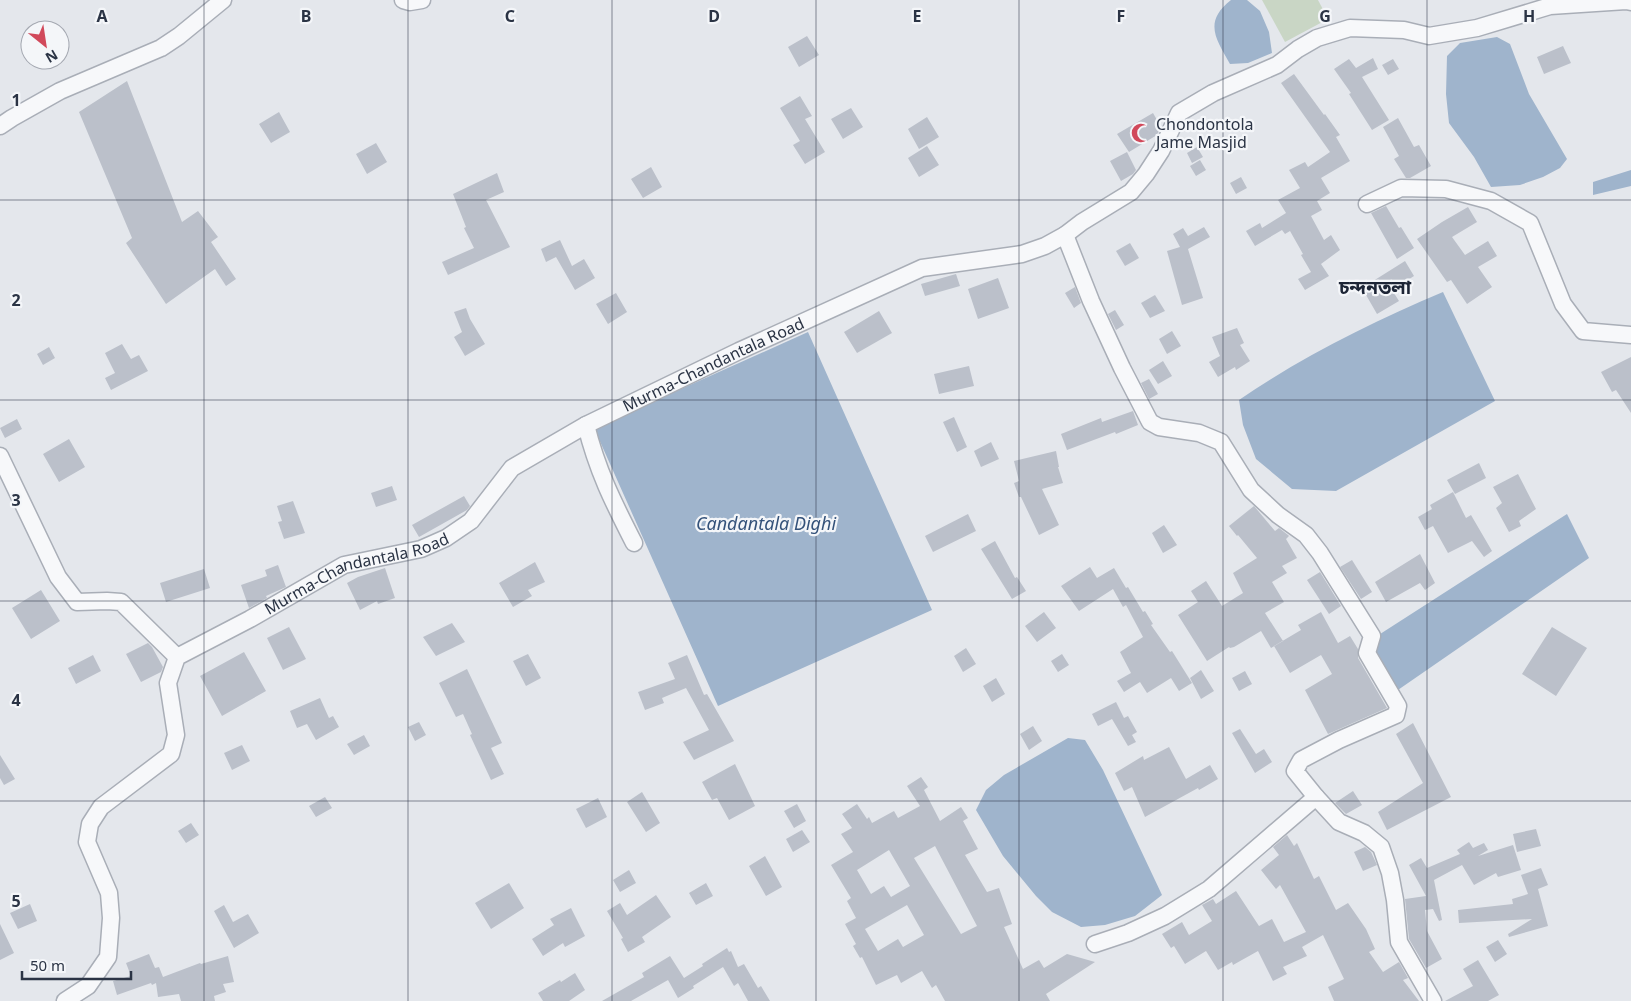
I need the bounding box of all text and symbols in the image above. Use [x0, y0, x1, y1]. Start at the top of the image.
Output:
text: A [96, 5, 108, 27]
text: B [301, 5, 311, 27]
text: C [505, 5, 515, 27]
text: D [708, 5, 720, 27]
text: E [913, 5, 922, 27]
text: F [1117, 5, 1125, 27]
text: G [1319, 5, 1331, 27]
text: H [1523, 5, 1535, 27]
north arrow [20, 20, 70, 70]
text: N [42, 46, 61, 68]
text: 1 [11, 89, 21, 111]
place label: Chondontola Jame Masjid [1154, 113, 1254, 153]
mosque icon: Chondontola Jame Masjid [1130, 122, 1152, 144]
district label: চন্দনতলা [1338, 274, 1412, 300]
text: 2 [11, 289, 21, 311]
street label: Murma-Chandantala Road [619, 312, 807, 417]
text: 3 [11, 489, 21, 511]
water label: Candantala Dighi [696, 511, 836, 535]
street label: Murma-Chandantala Road [260, 527, 452, 620]
text: 4 [11, 689, 21, 711]
text: 5 [11, 890, 21, 912]
scale bar [22, 948, 131, 980]
text: 50 m [30, 955, 65, 975]

